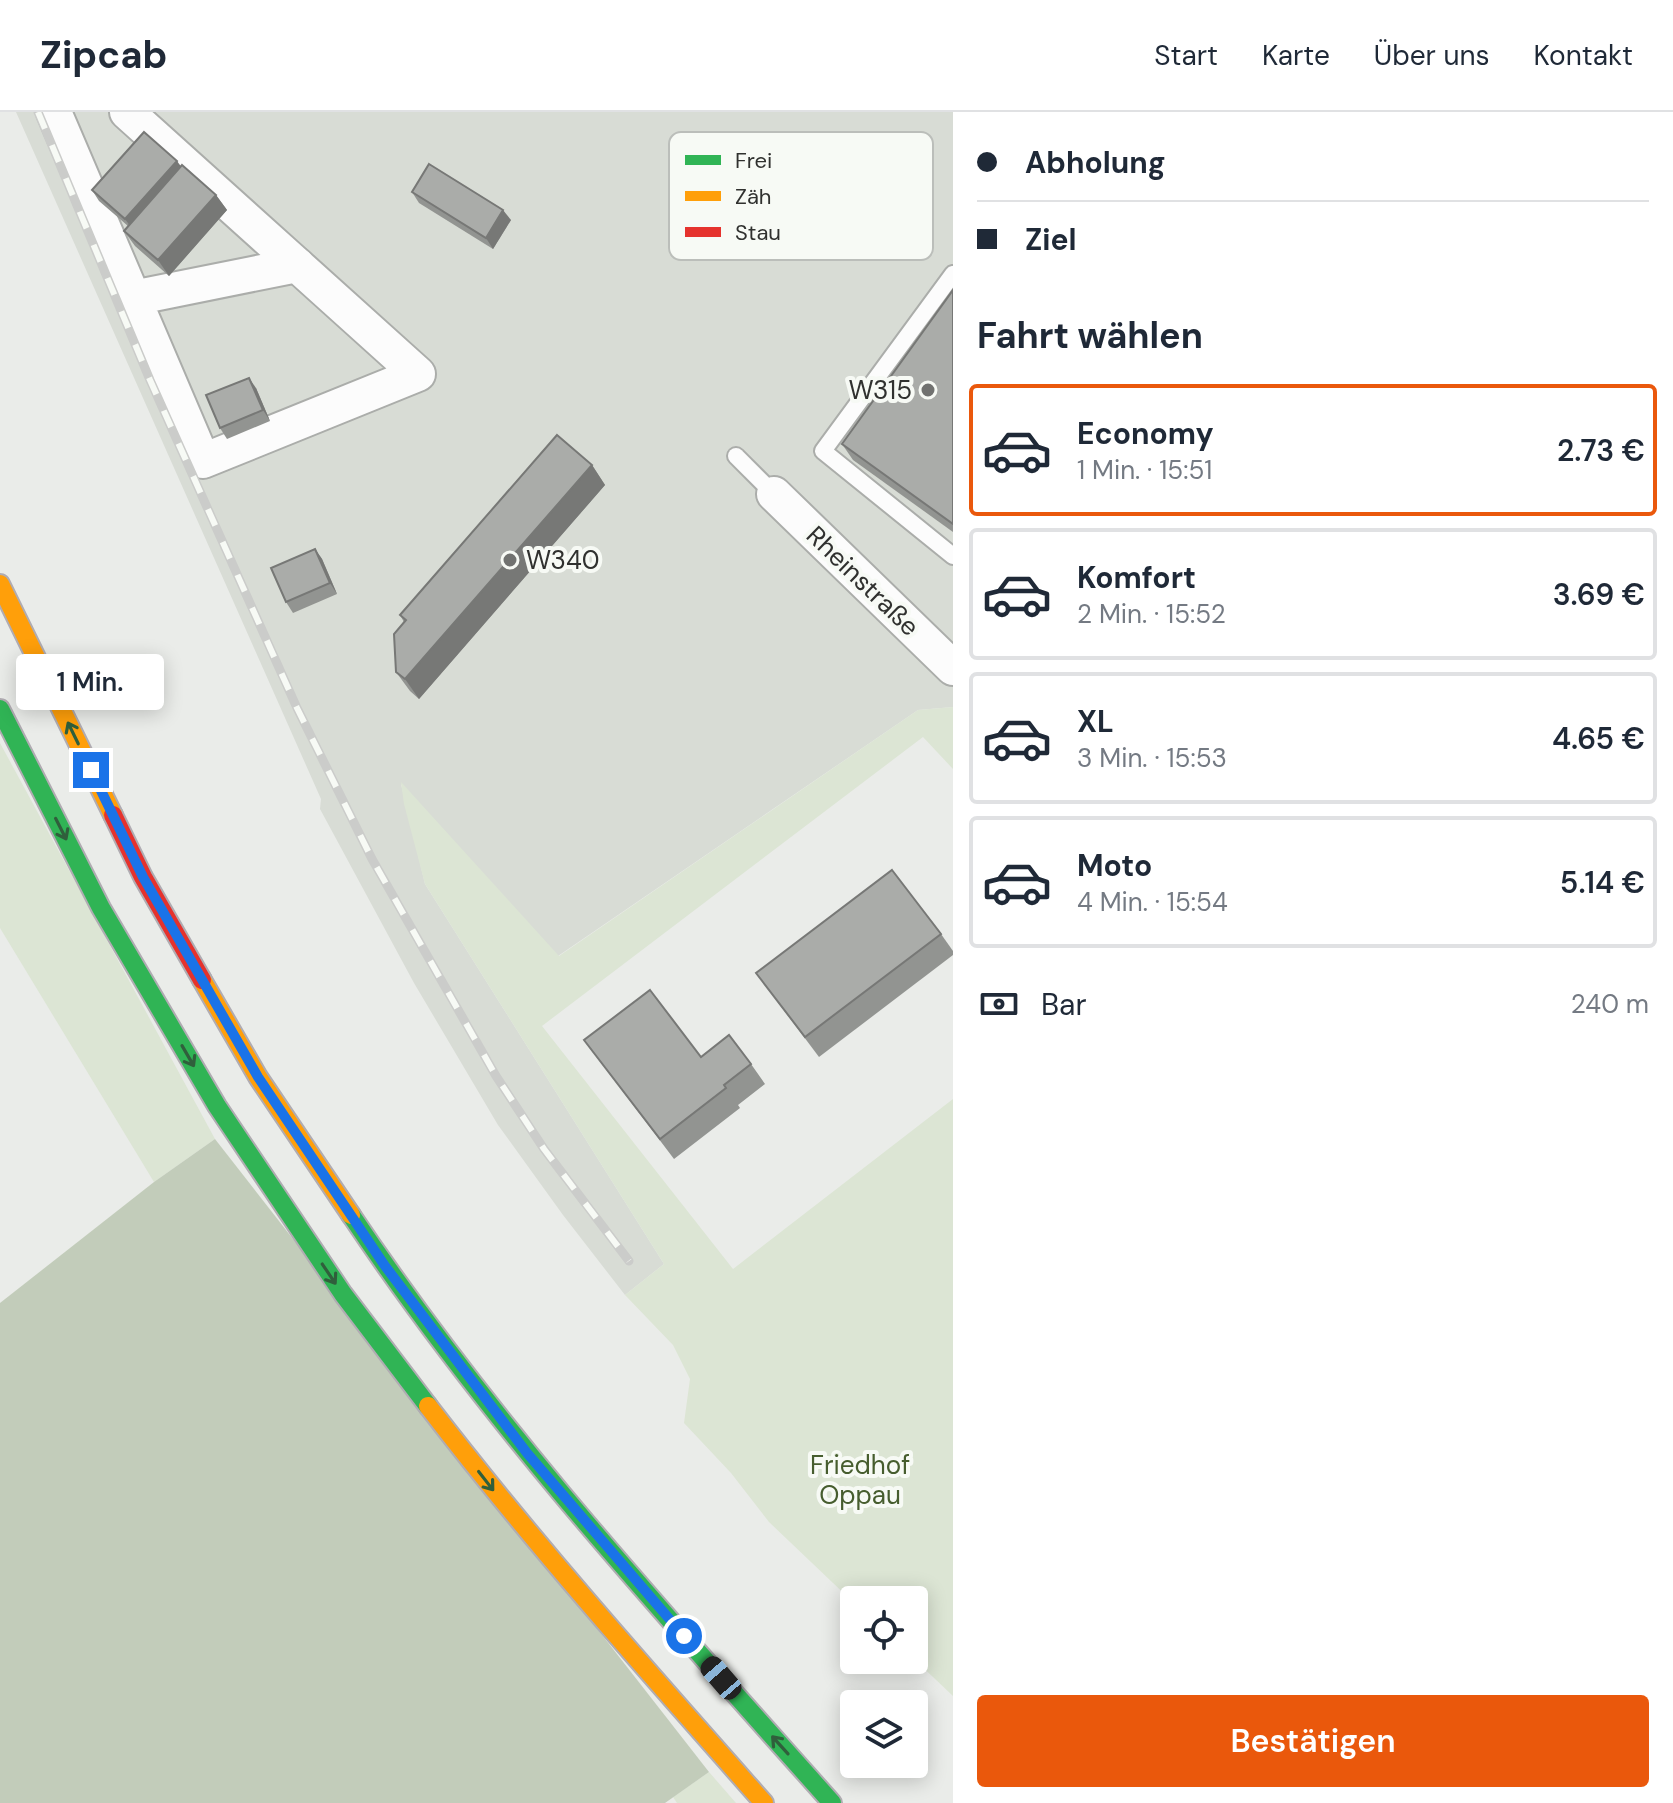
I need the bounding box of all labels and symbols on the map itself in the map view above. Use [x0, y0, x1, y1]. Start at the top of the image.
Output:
legend [669, 132, 933, 260]
text: Frei [735, 146, 772, 175]
text: Zäh [735, 182, 772, 211]
text: Stau [735, 218, 781, 247]
place label: W315 [849, 373, 912, 407]
marker: W315 [919, 381, 937, 399]
street label: Rheinstraße [799, 519, 927, 643]
place label: W340 [526, 543, 600, 577]
marker: W340 [501, 551, 519, 569]
callout: 1 Min. [17, 654, 165, 710]
one-way arrow [65, 721, 80, 745]
route end [73, 752, 109, 788]
one-way arrow [53, 817, 69, 840]
one-way arrow [180, 1044, 196, 1067]
one-way arrow [321, 1262, 337, 1284]
park label: Friedhof Oppau [810, 1448, 910, 1512]
one-way arrow [477, 1470, 494, 1491]
route start [666, 1618, 702, 1654]
car [696, 1652, 746, 1704]
one-way arrow [772, 1735, 790, 1755]

